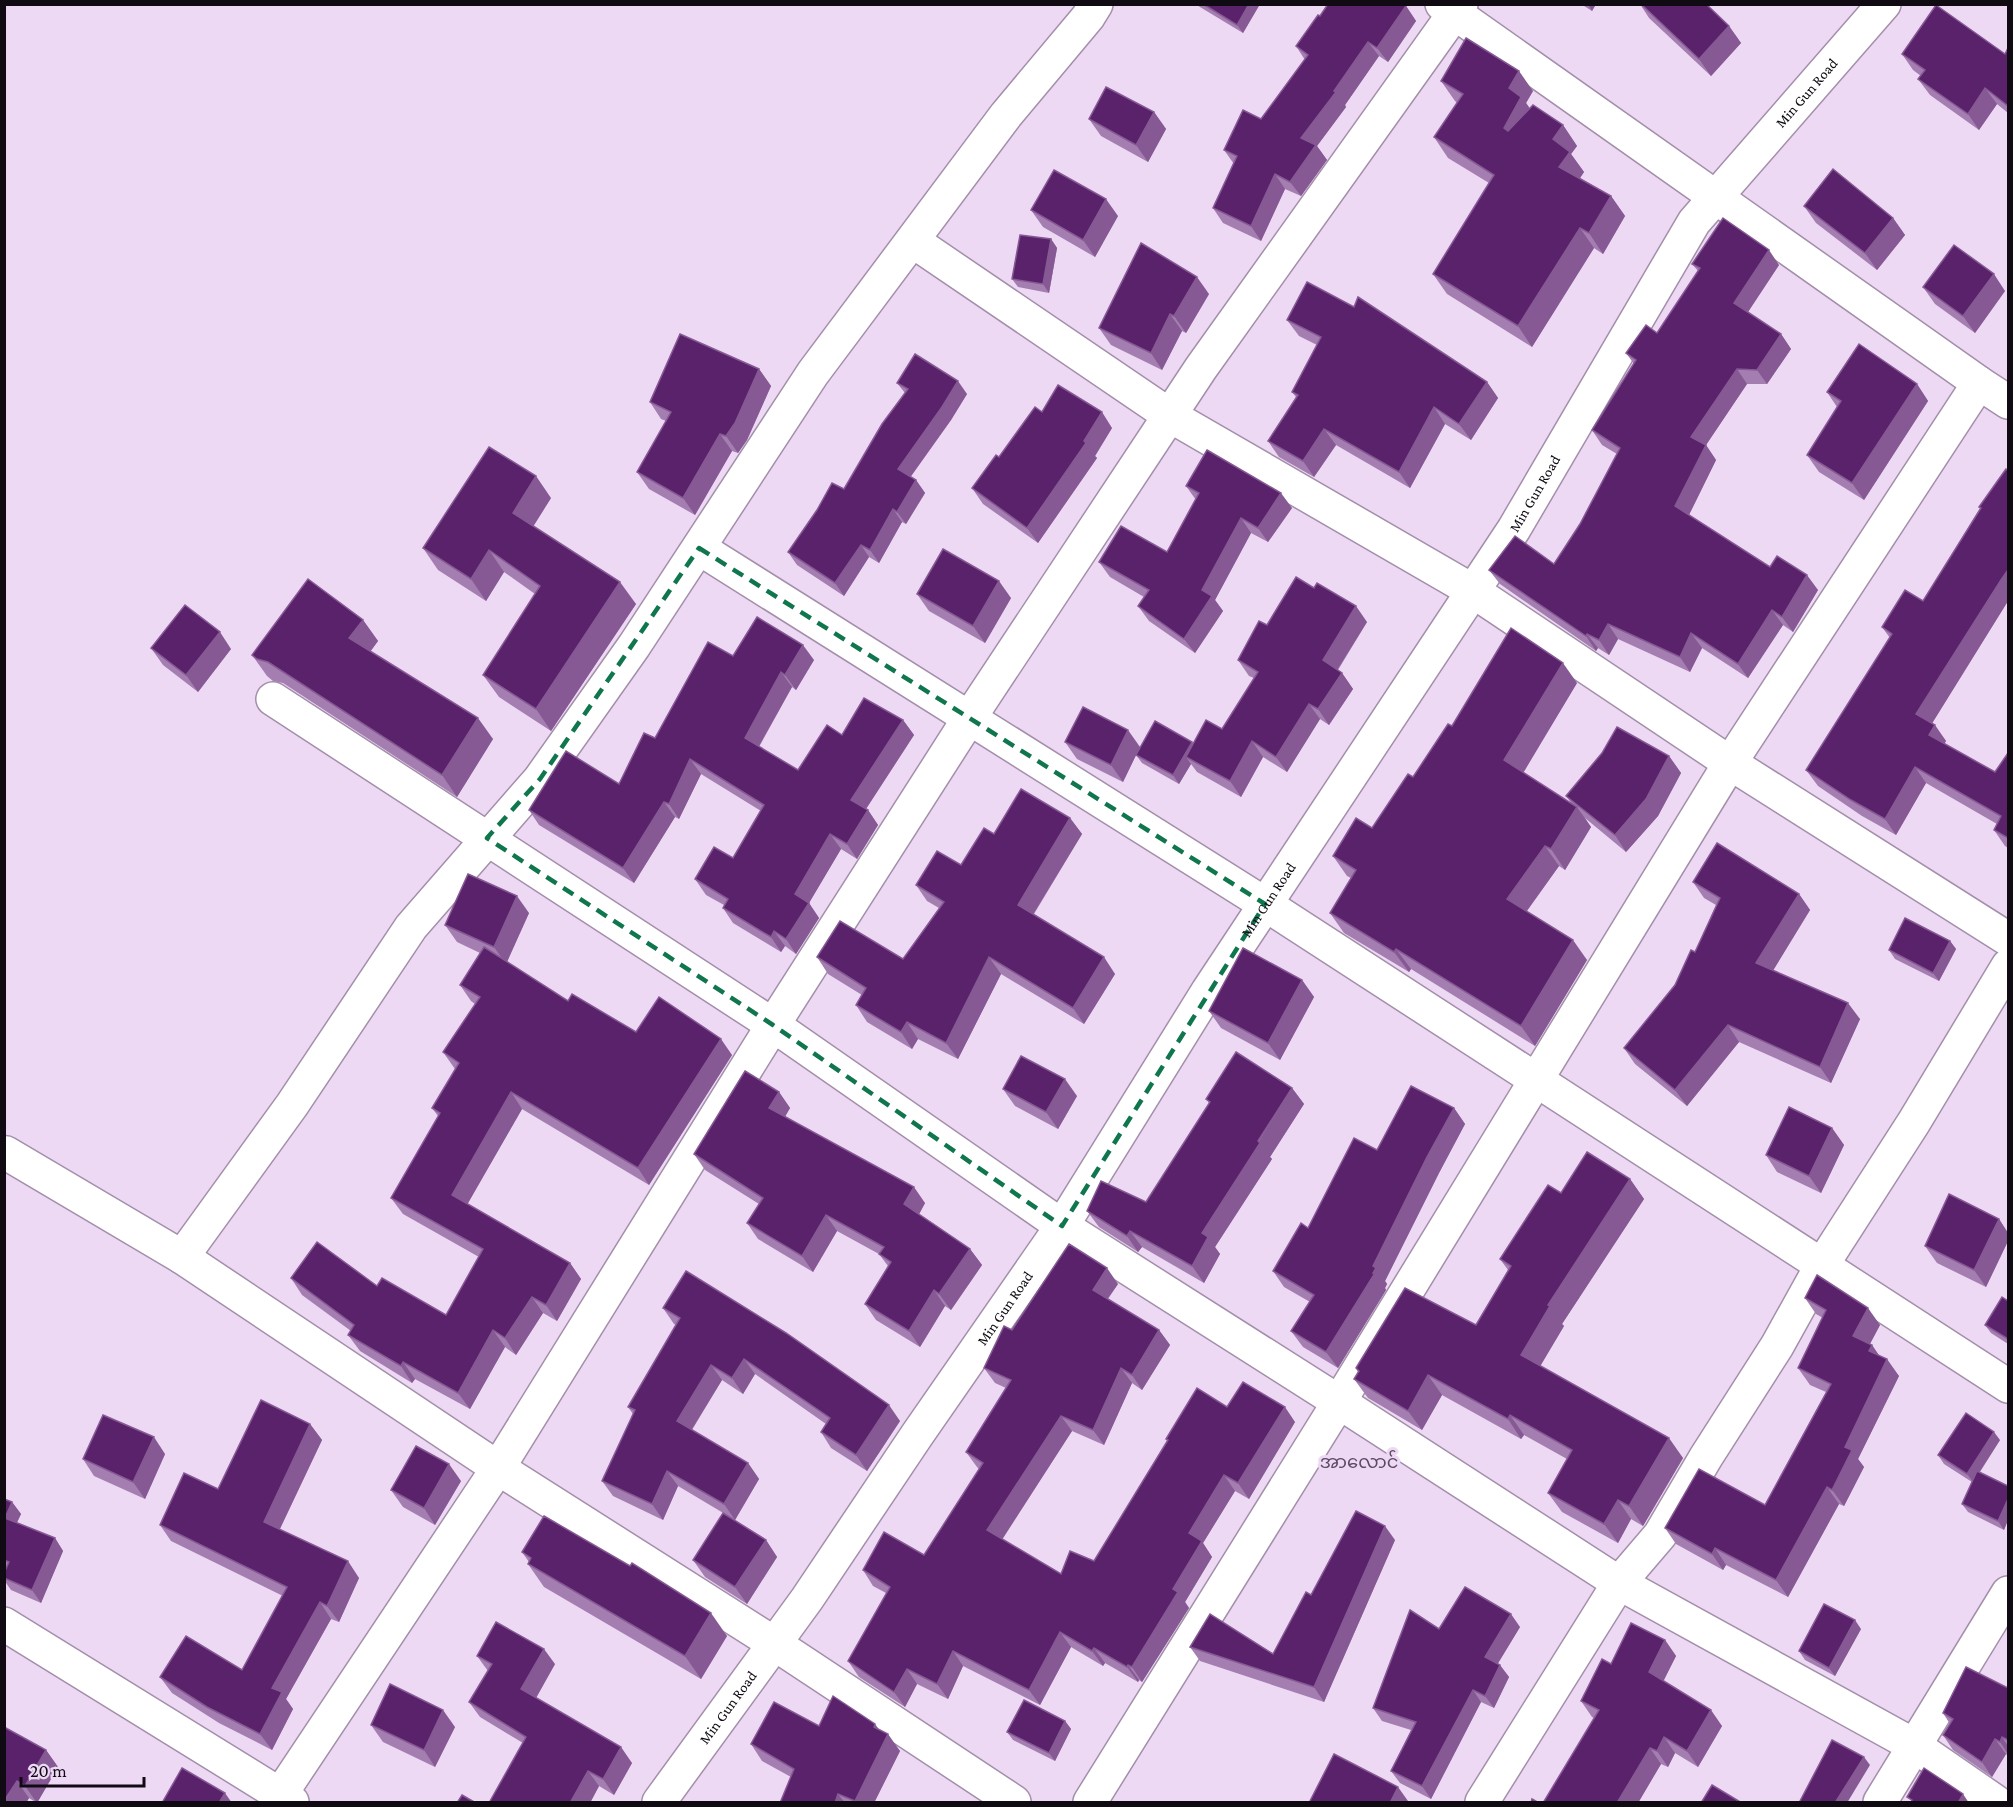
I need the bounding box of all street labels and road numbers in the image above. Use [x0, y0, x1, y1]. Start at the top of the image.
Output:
street label: Min Gun Road [1772, 55, 1841, 131]
street label: Min Gun Road [1506, 452, 1564, 535]
street label: Min Gun Road [1238, 860, 1299, 940]
street label: Min Gun Road [974, 1268, 1036, 1348]
street label: Min Gun Road [696, 1668, 760, 1747]

